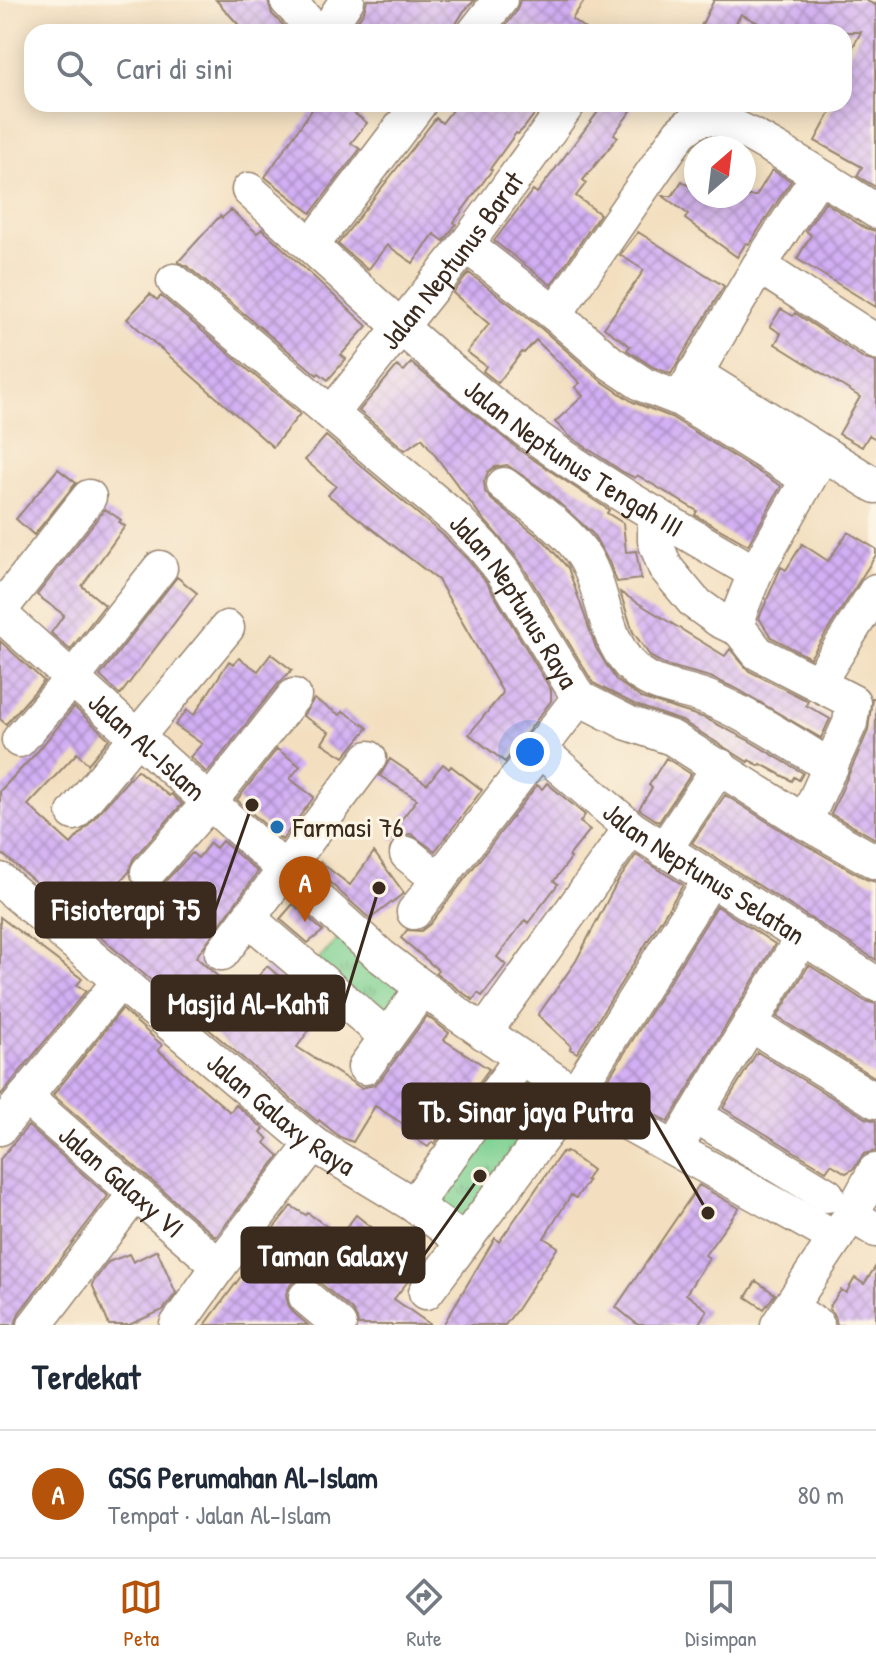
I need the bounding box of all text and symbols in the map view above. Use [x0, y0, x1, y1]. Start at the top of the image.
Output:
search box [24, 24, 852, 112]
icon: search [52, 46, 96, 90]
text: Cari di sini [116, 48, 233, 88]
north arrow [684, 136, 756, 208]
street label: Jalan Neptunus Barat [371, 163, 533, 357]
street label: Jalan Neptunus Tengah III [456, 370, 690, 546]
street label: Jalan Neptunus Raya [441, 505, 588, 696]
street label: Jalan Al-Islam [80, 683, 214, 809]
your location [510, 732, 550, 772]
street label: Jalan Neptunus Selatan [595, 793, 813, 953]
place label: Farmasi 76 [292, 808, 404, 846]
marker: Farmasi 76 [268, 818, 286, 836]
pin: A [279, 856, 331, 922]
callout: Fisioterapi 75 [36, 883, 215, 937]
text: Fisioterapi 75 [51, 889, 200, 930]
callout: Masjid Al-Kahfi [152, 976, 344, 1030]
text: Masjid Al-Kahfi [168, 983, 329, 1023]
street label: Jalan Galaxy Raya [199, 1044, 362, 1184]
callout: Tb. Sinar jaya Putra [403, 1084, 649, 1138]
text: Tb. Sinar jaya Putra [418, 1091, 633, 1132]
street label: Jalan Galaxy VI [51, 1116, 192, 1246]
callout: Taman Galaxy [242, 1228, 424, 1282]
text: Taman Galaxy [257, 1235, 409, 1276]
text: Terdekat [32, 1354, 140, 1400]
text: GSG Perumahan Al-Islam [108, 1457, 378, 1497]
text: A [52, 1477, 64, 1512]
text: 80 m [797, 1477, 844, 1512]
text: Tempat · Jalan Al-Islam [108, 1497, 331, 1532]
tab: Peta [119, 1575, 163, 1653]
tab: Rute [402, 1575, 446, 1653]
tab: Disimpan [685, 1575, 757, 1653]

